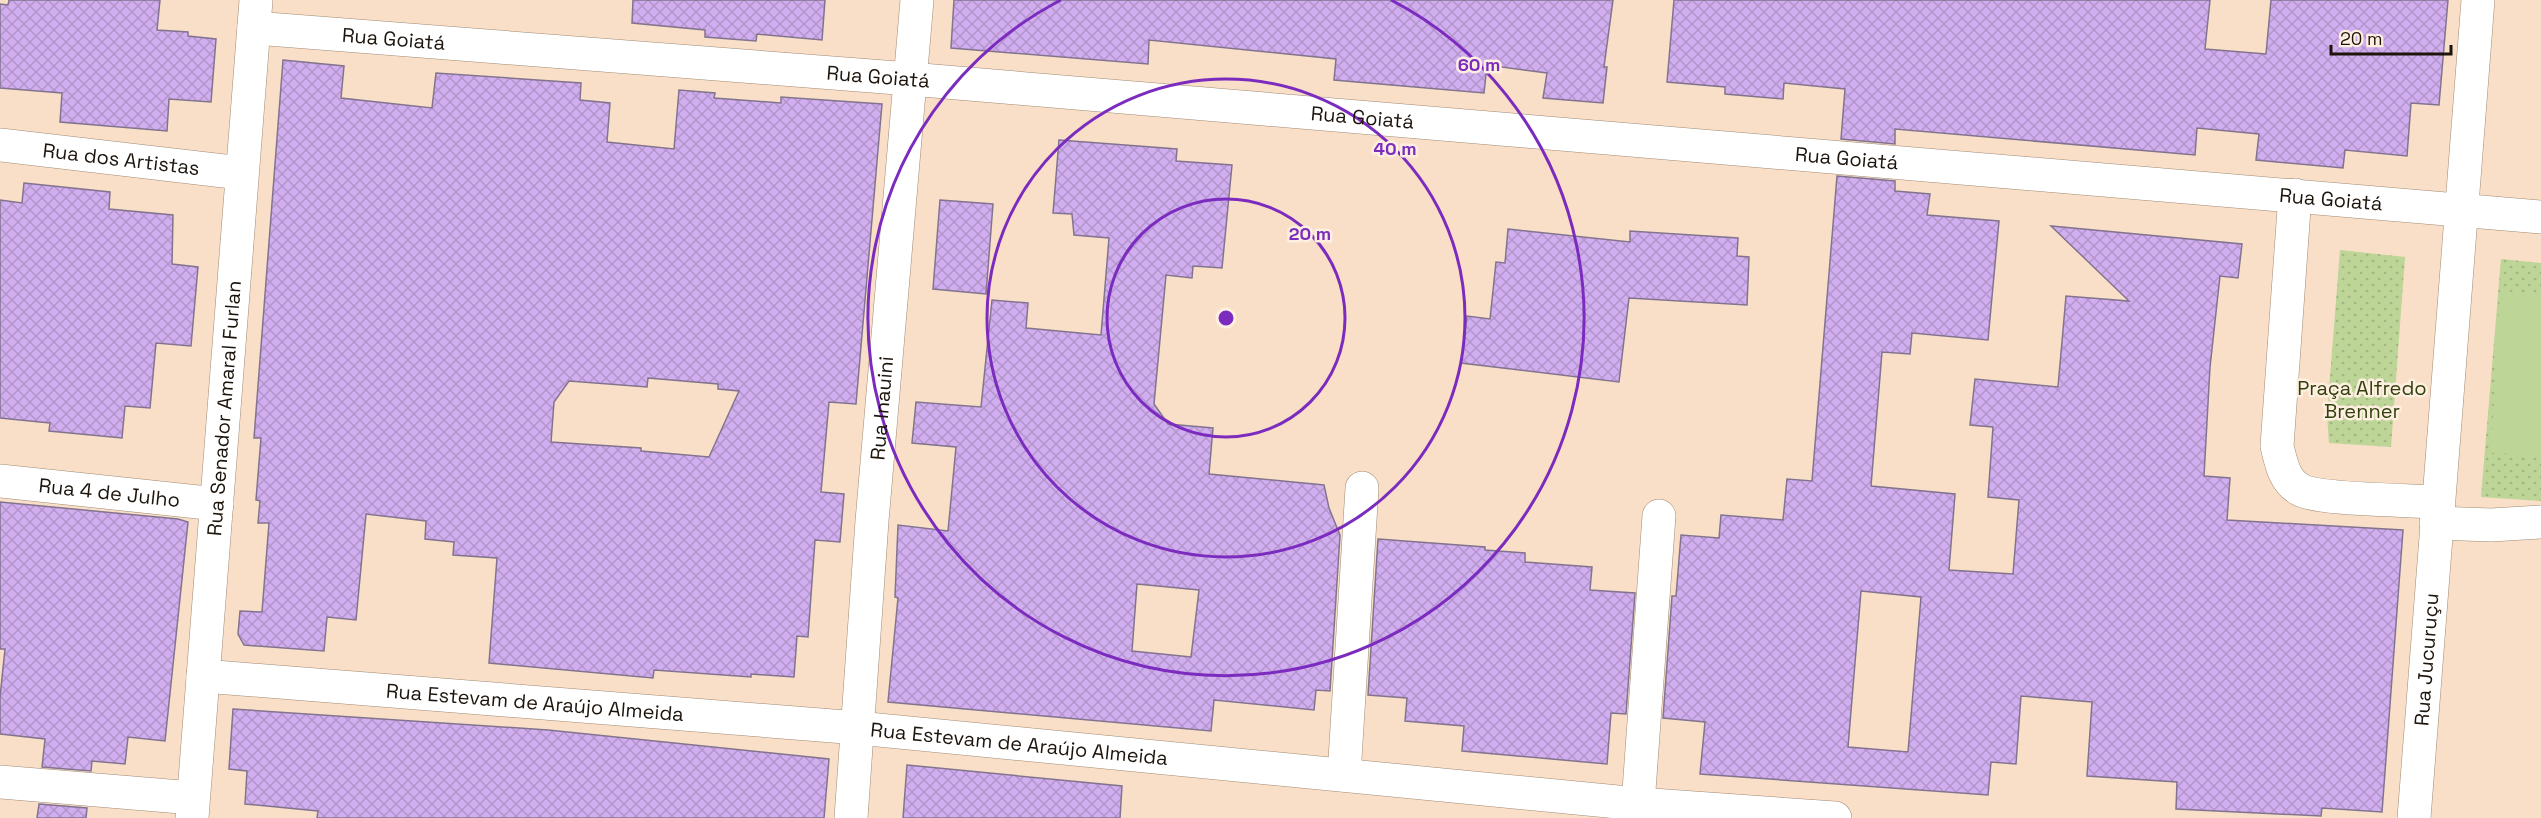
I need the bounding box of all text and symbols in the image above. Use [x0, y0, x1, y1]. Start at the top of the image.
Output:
scale bar [2331, 18, 2451, 56]
street label: Rua Goiatá [341, 22, 446, 56]
text: 20 m [2340, 27, 2383, 50]
text: 60 m [1458, 53, 1500, 76]
street label: Rua Goiatá [825, 60, 931, 94]
street label: Rua Goiatá [1310, 100, 1415, 135]
street label: Rua dos Artistas [41, 137, 201, 181]
text: 40 m [1373, 137, 1417, 160]
street label: Rua Goiatá [1794, 141, 1899, 176]
street label: Rua Goiatá [2278, 182, 2384, 217]
text: 20 m [1289, 222, 1331, 245]
street label: Rua Senador Amaral Furlan [201, 280, 247, 537]
centre of rings [1216, 308, 1236, 328]
street label: Rua Inauini [864, 355, 899, 461]
park label: Praça Alfredo Brenner [2297, 375, 2427, 424]
street label: Rua 4 de Julho [37, 472, 181, 513]
street label: Rua Jucuruçu [2408, 592, 2445, 727]
street label: Rua Estevam de Araújo Almeida [385, 678, 685, 727]
street label: Rua Estevam de Araújo Almeida [869, 716, 1169, 771]

